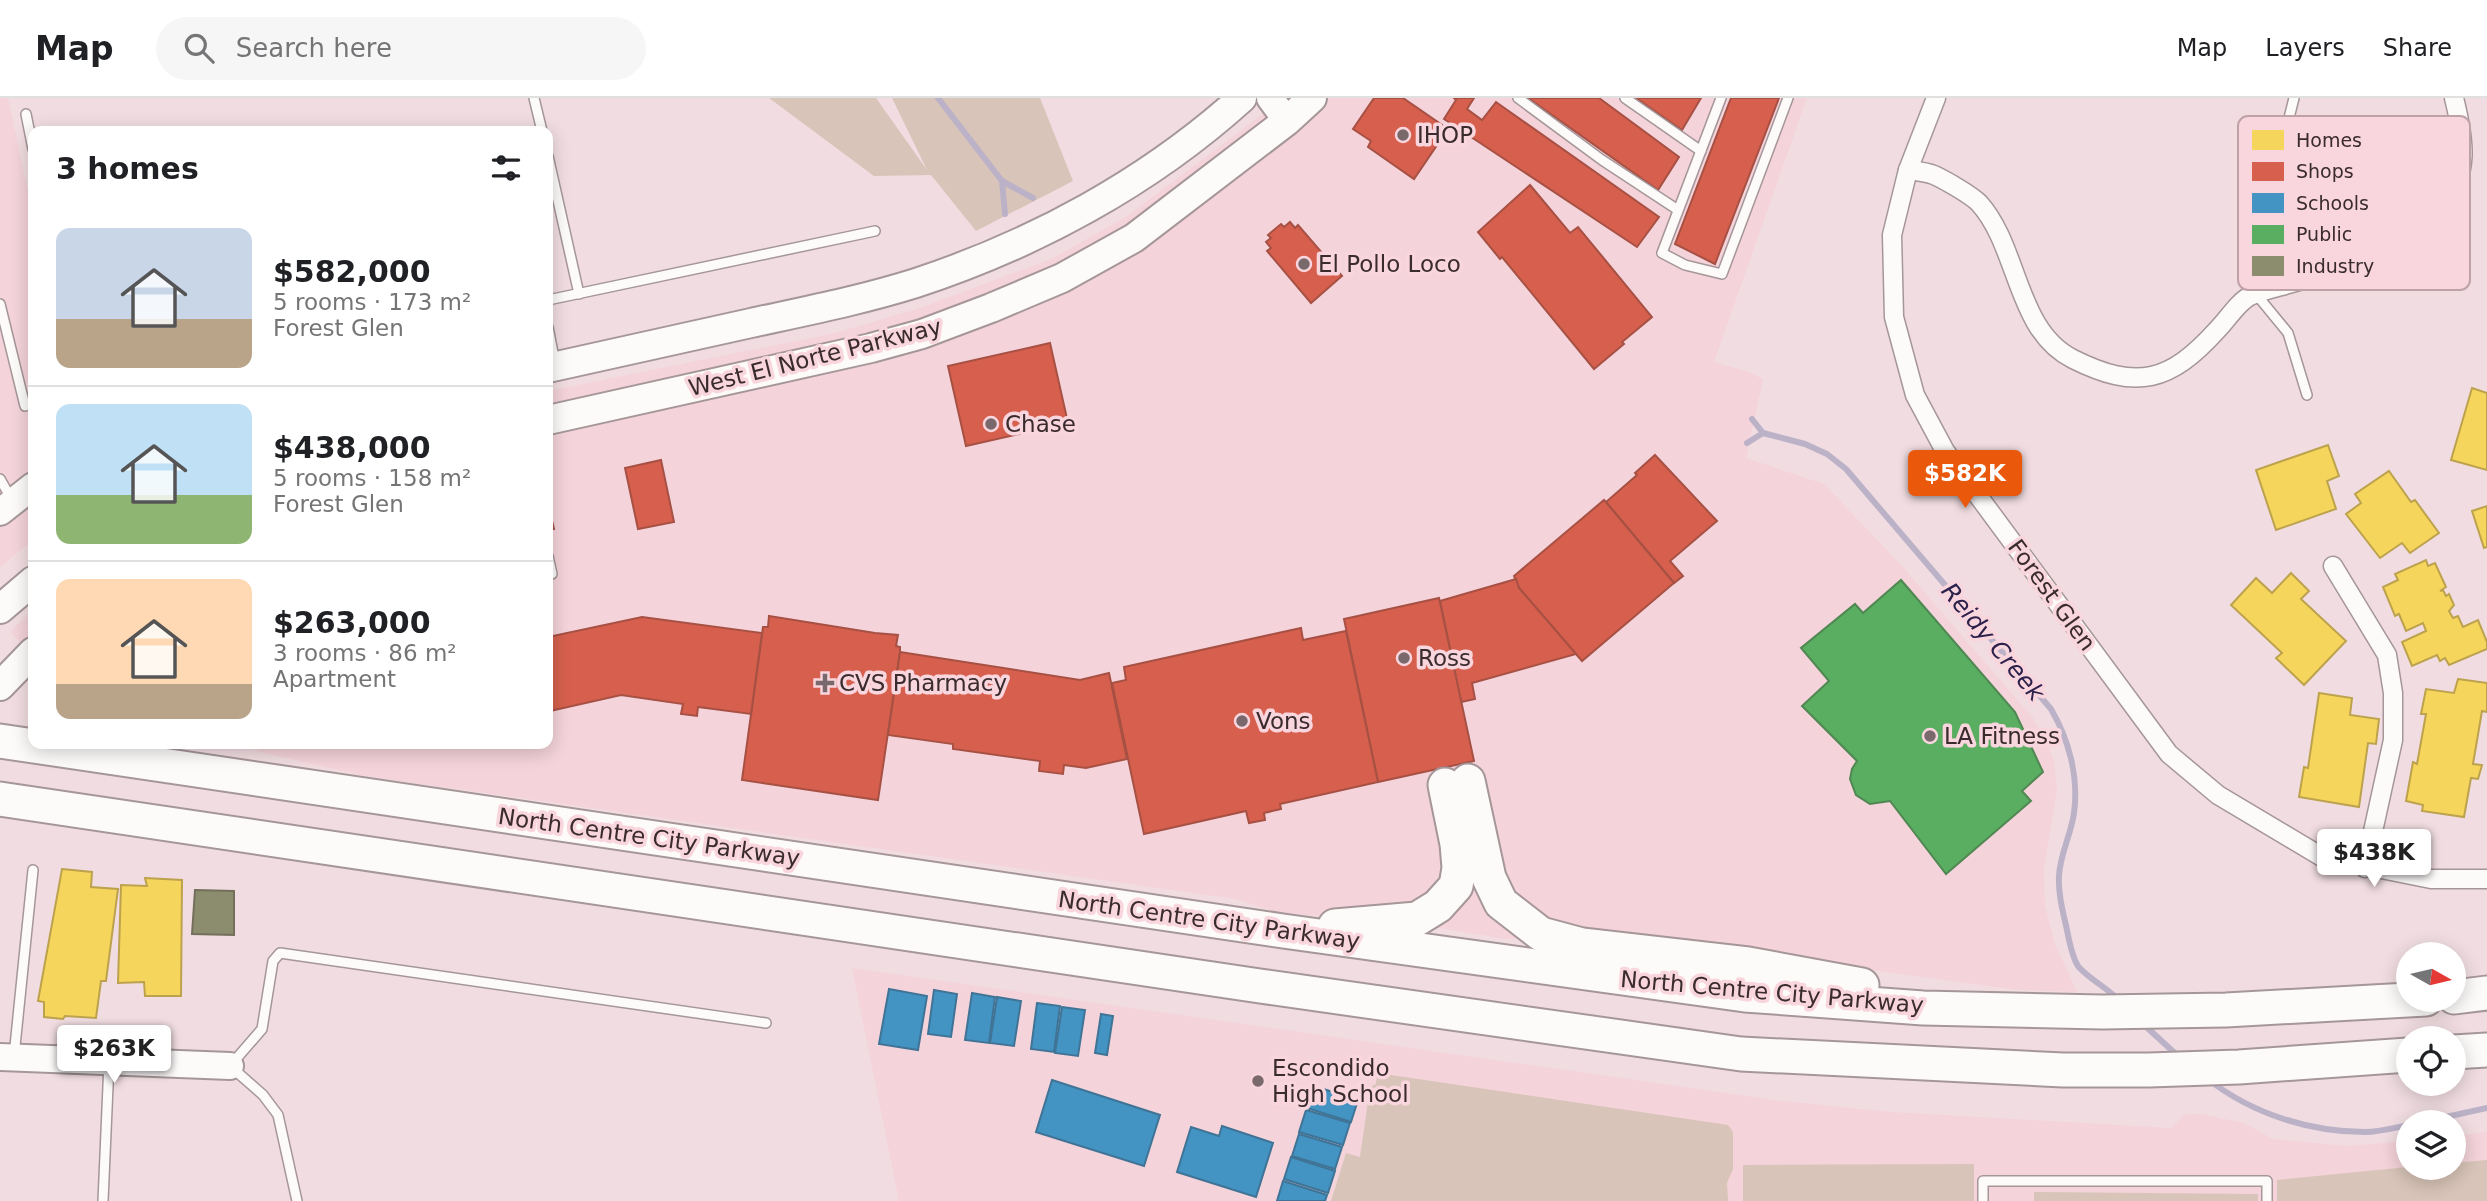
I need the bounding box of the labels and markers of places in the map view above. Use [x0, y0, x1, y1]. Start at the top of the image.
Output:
place label: IHOP [1417, 122, 1473, 148]
marker: IHOP [1395, 127, 1411, 143]
place label: El Pollo Loco [1318, 251, 1461, 277]
marker: El Pollo Loco [1296, 256, 1312, 272]
place label: Chase [1005, 411, 1076, 437]
marker: Chase [983, 416, 999, 432]
pin: $582K [1916, 450, 2014, 510]
place label: Ross [1418, 645, 1471, 671]
marker: Ross [1396, 650, 1412, 666]
place label: CVS Pharmacy [839, 670, 1007, 696]
marker: CVS Pharmacy [817, 675, 833, 691]
place label: Vons [1256, 708, 1311, 734]
marker: Vons [1234, 713, 1250, 729]
place label: LA Fitness [1944, 723, 2060, 749]
marker: LA Fitness [1922, 728, 1938, 744]
pin: $438K [2325, 830, 2423, 889]
pin: $263K [65, 1026, 163, 1085]
place label: Escondido High School [1272, 1055, 1409, 1107]
marker: Escondido High School [1250, 1073, 1266, 1089]

